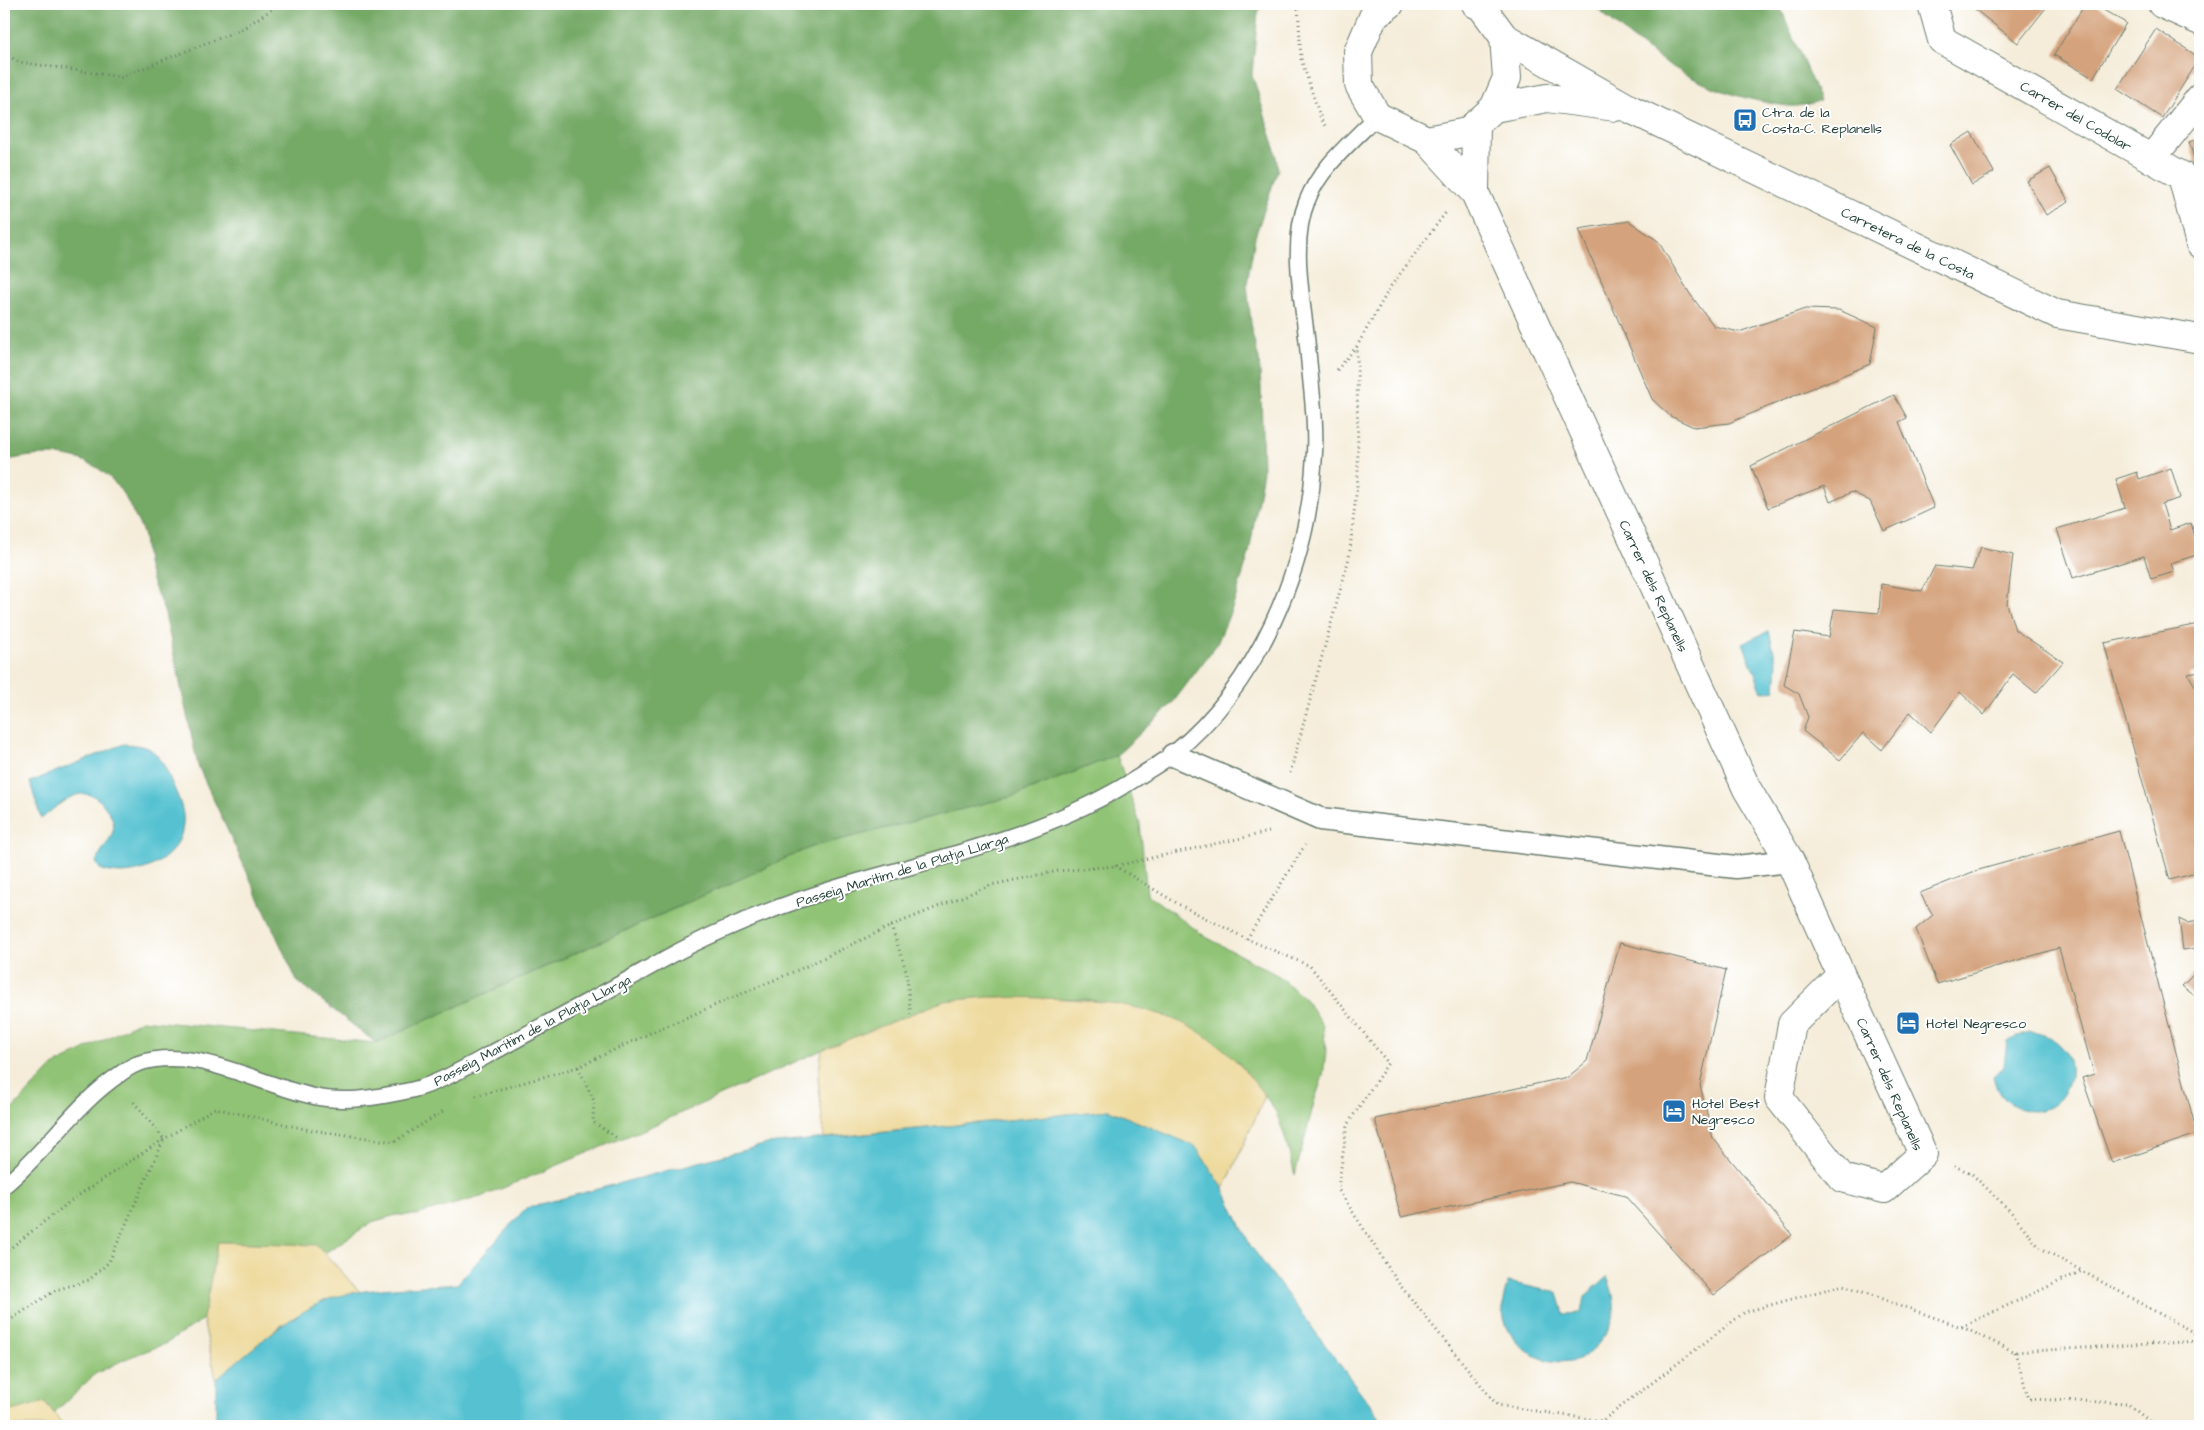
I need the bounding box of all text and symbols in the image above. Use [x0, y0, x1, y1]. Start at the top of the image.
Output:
street label: Carrer del Codolar [2016, 77, 2135, 157]
place label: Ctra. de la Costa-C. Replanells [1762, 103, 1882, 139]
bus stop icon: Ctra. de la Costa-C. Replanells [1732, 107, 1758, 133]
street label: Carretera de la Costa [1837, 203, 1978, 285]
street label: Carrer dels Replanells [1614, 517, 1693, 656]
street label: Passeig Marítim de la Platja Llarga [794, 829, 1011, 913]
street label: Passeig Marítim de la Platja Llarga [430, 970, 635, 1092]
hotel icon: Hotel Negresco [1895, 1010, 1921, 1036]
place label: Hotel Negresco [1926, 1014, 2026, 1034]
street label: Carrer dels Replanells [1851, 1015, 1927, 1154]
place label: Hotel Best Negresco [1692, 1094, 1760, 1130]
hotel icon: Hotel Best Negresco [1661, 1098, 1687, 1124]

